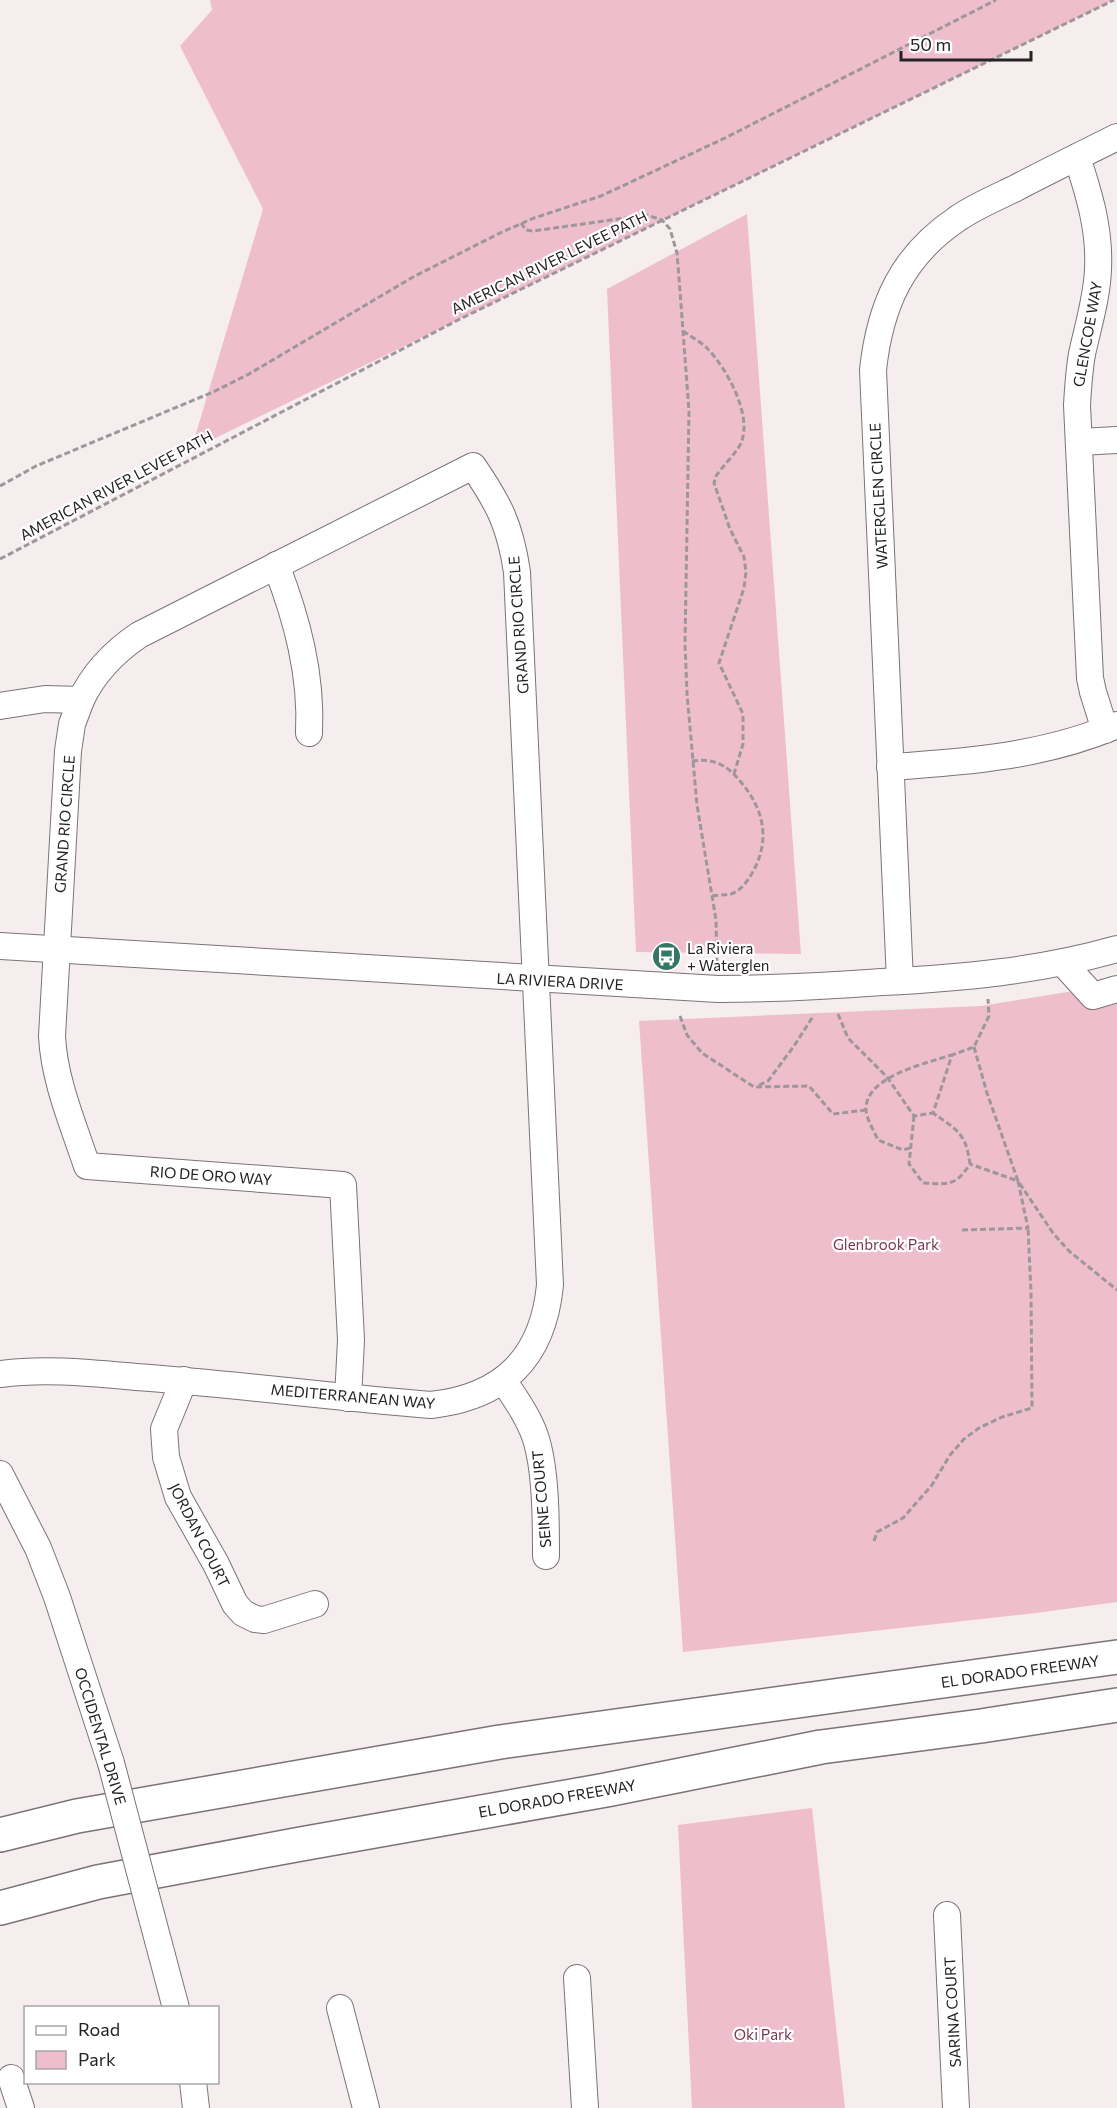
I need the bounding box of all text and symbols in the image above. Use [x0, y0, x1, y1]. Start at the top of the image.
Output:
scale bar [901, 24, 1032, 62]
text: 50 m [910, 33, 951, 55]
street label: AMERICAN RIVER LEVEE PATH [448, 207, 650, 317]
street label: GLENCOE WAY [1069, 279, 1105, 388]
street label: WATERGLEN CIRCLE [865, 422, 891, 570]
street label: AMERICAN RIVER LEVEE PATH [16, 426, 216, 544]
street label: GRAND RIO CIRCLE [504, 555, 532, 694]
street label: GRAND RIO CIRCLE [50, 754, 78, 893]
place label: La Riviera + Waterglen [687, 939, 769, 974]
bus stop icon: La Riviera + Waterglen [650, 941, 682, 973]
street label: LA RIVIERA DRIVE [496, 969, 624, 993]
street label: RIO DE ORO WAY [149, 1162, 273, 1188]
park label: Glenbrook Park [833, 1235, 939, 1253]
street label: MEDITERRANEAN WAY [270, 1380, 436, 1412]
street label: SEINE COURT [528, 1449, 554, 1549]
street label: JORDAN COURT [166, 1480, 234, 1591]
street label: EL DORADO FREEWAY [940, 1651, 1101, 1691]
street label: OCCIDENTAL DRIVE [72, 1665, 131, 1807]
street label: EL DORADO FREEWAY [477, 1775, 637, 1821]
street label: SARINA COURT [940, 1956, 964, 2068]
legend [24, 2006, 219, 2084]
text: Road [78, 2018, 120, 2040]
park label: Oki Park [734, 2025, 792, 2043]
text: Park [78, 2048, 116, 2070]

